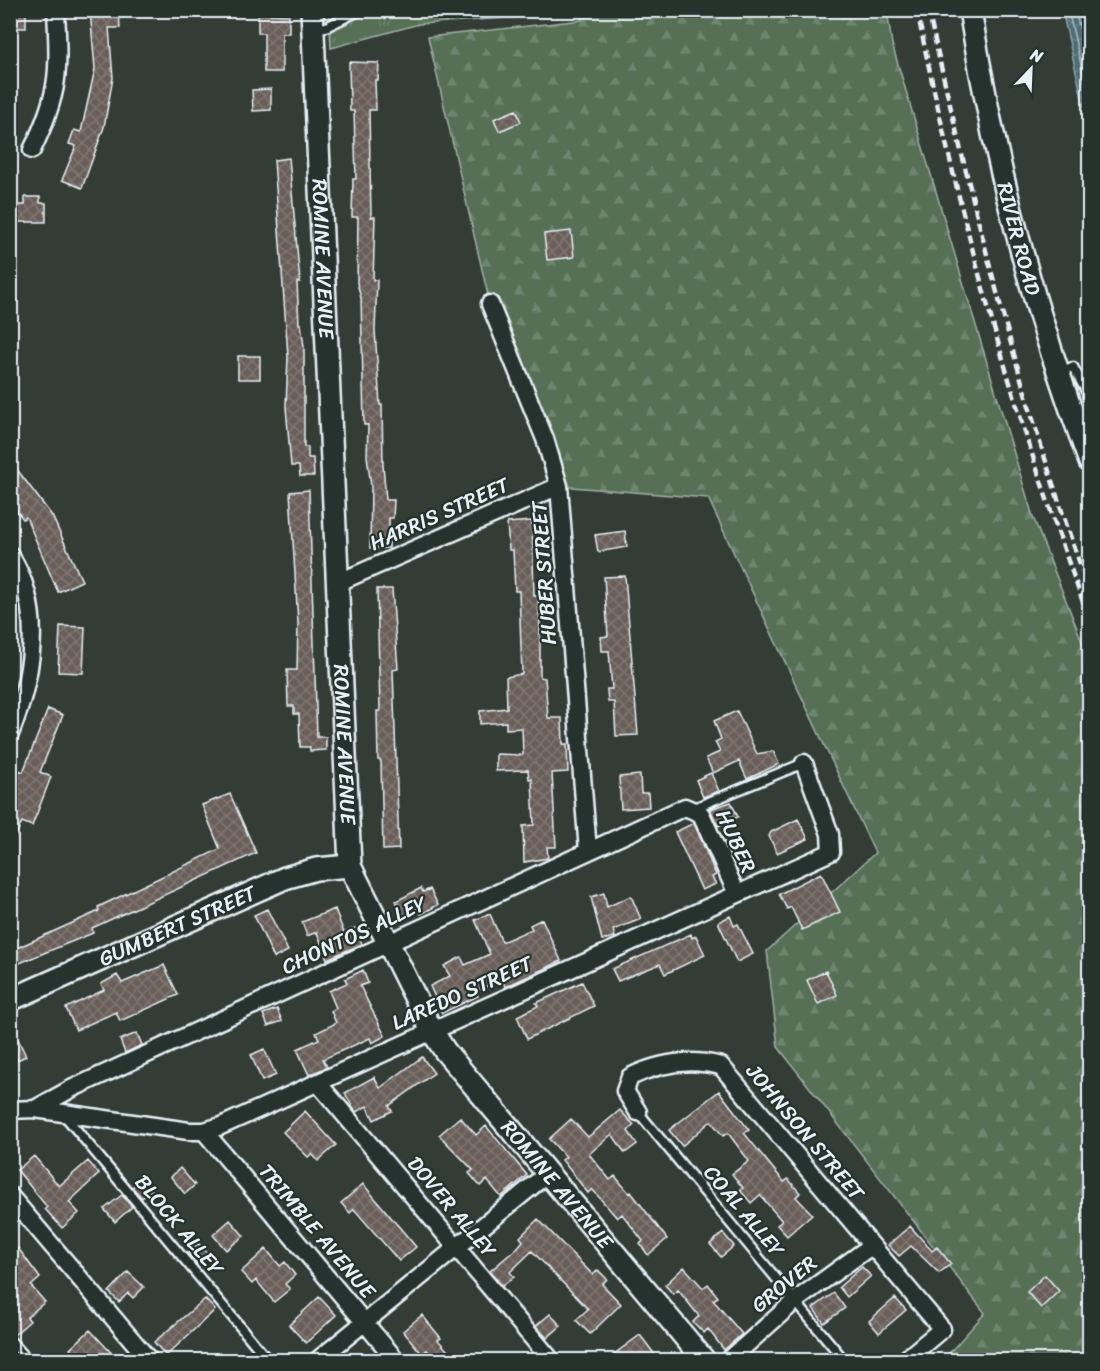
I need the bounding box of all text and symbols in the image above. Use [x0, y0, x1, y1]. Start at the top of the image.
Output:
north arrow [1001, 39, 1061, 99]
text: N [1025, 40, 1048, 72]
street label: ROMINE AVENUE [301, 178, 346, 341]
street label: RIVER ROAD [986, 178, 1052, 300]
street label: HARRIS STREET [363, 465, 517, 562]
street label: HUBER STREET [520, 499, 568, 646]
street label: ROMINE AVENUE [322, 663, 367, 827]
street label: HUBER [705, 803, 767, 879]
street label: GUMBERT STREET [92, 874, 264, 977]
street label: CHONTOS ALLEY [275, 884, 434, 985]
street label: LAREDO STREET [385, 944, 540, 1041]
street label: JOHNSON STREET [735, 1054, 875, 1210]
street label: ROMINE AVENUE [491, 1111, 624, 1259]
street label: DOVER ALLEY [397, 1147, 507, 1267]
street label: TRIMBLE AVENUE [249, 1155, 386, 1308]
street label: COAL ALLEY [693, 1156, 795, 1267]
street label: BLOCK ALLEY [125, 1165, 234, 1286]
street label: GROVER [742, 1245, 826, 1323]

